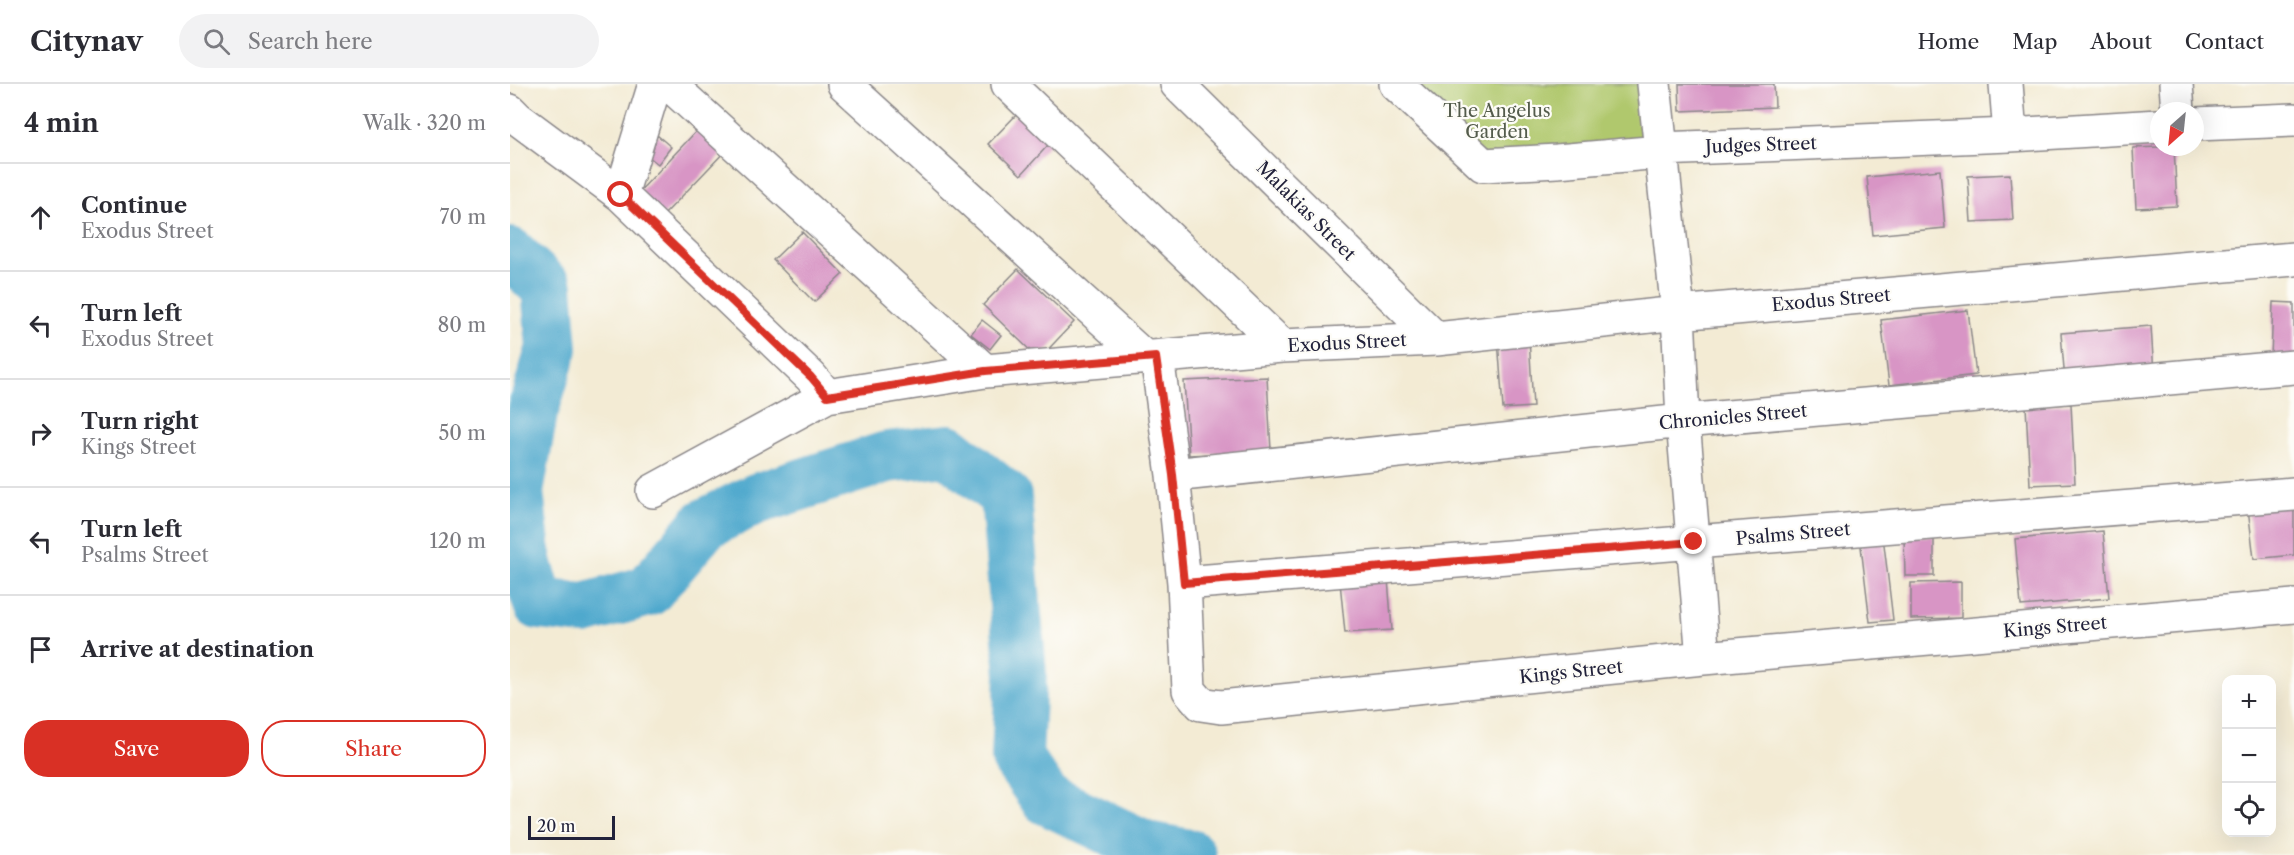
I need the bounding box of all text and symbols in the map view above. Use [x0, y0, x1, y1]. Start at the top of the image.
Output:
search box [179, 14, 599, 68]
text: Citynav [30, 24, 143, 58]
icon: search [200, 25, 233, 58]
text: Search here [248, 28, 372, 55]
text: Home [1918, 29, 1979, 54]
text: Map [2012, 29, 2057, 54]
text: About [2090, 29, 2152, 54]
text: Contact [2185, 29, 2264, 54]
park label: The Angelus Garden [1443, 100, 1551, 143]
north arrow [2150, 102, 2204, 156]
text: 4 min [24, 107, 99, 139]
text: Walk · 320 m [363, 111, 486, 135]
street label: Judges Street [1702, 132, 1818, 158]
street label: Malakias Street [1252, 157, 1361, 266]
route start [607, 181, 633, 207]
text: Continue [81, 192, 187, 219]
icon: ahead [24, 201, 57, 234]
text: 70 m [440, 205, 486, 229]
text: Exodus Street [81, 219, 213, 243]
street label: Exodus Street [1771, 284, 1892, 316]
text: Turn left [81, 300, 182, 327]
icon: left [24, 309, 57, 342]
text: 80 m [438, 313, 486, 337]
text: Exodus Street [81, 327, 213, 351]
street label: Exodus Street [1287, 329, 1408, 357]
street label: Chronicles Street [1658, 400, 1809, 434]
text: Turn right [81, 408, 199, 435]
icon: right [24, 417, 57, 450]
text: 50 m [439, 421, 486, 445]
text: Kings Street [81, 435, 196, 459]
text: Turn left [81, 516, 182, 543]
street label: Psalms Street [1735, 518, 1852, 550]
icon: left [24, 525, 57, 558]
route end [1680, 528, 1706, 554]
text: 120 m [429, 529, 486, 553]
text: Psalms Street [81, 543, 209, 567]
street label: Kings Street [2002, 611, 2108, 642]
icon: arrive [24, 633, 57, 666]
text: Arrive at destination [81, 636, 314, 663]
street label: Kings Street [1518, 656, 1624, 688]
map controls [2222, 675, 2276, 837]
button: + [2222, 675, 2276, 729]
button: Save [24, 720, 249, 777]
button: Share [261, 720, 486, 777]
button: − [2222, 729, 2276, 783]
button: locate [2222, 783, 2276, 837]
scale bar [528, 813, 615, 840]
text: 20 m [537, 816, 576, 836]

